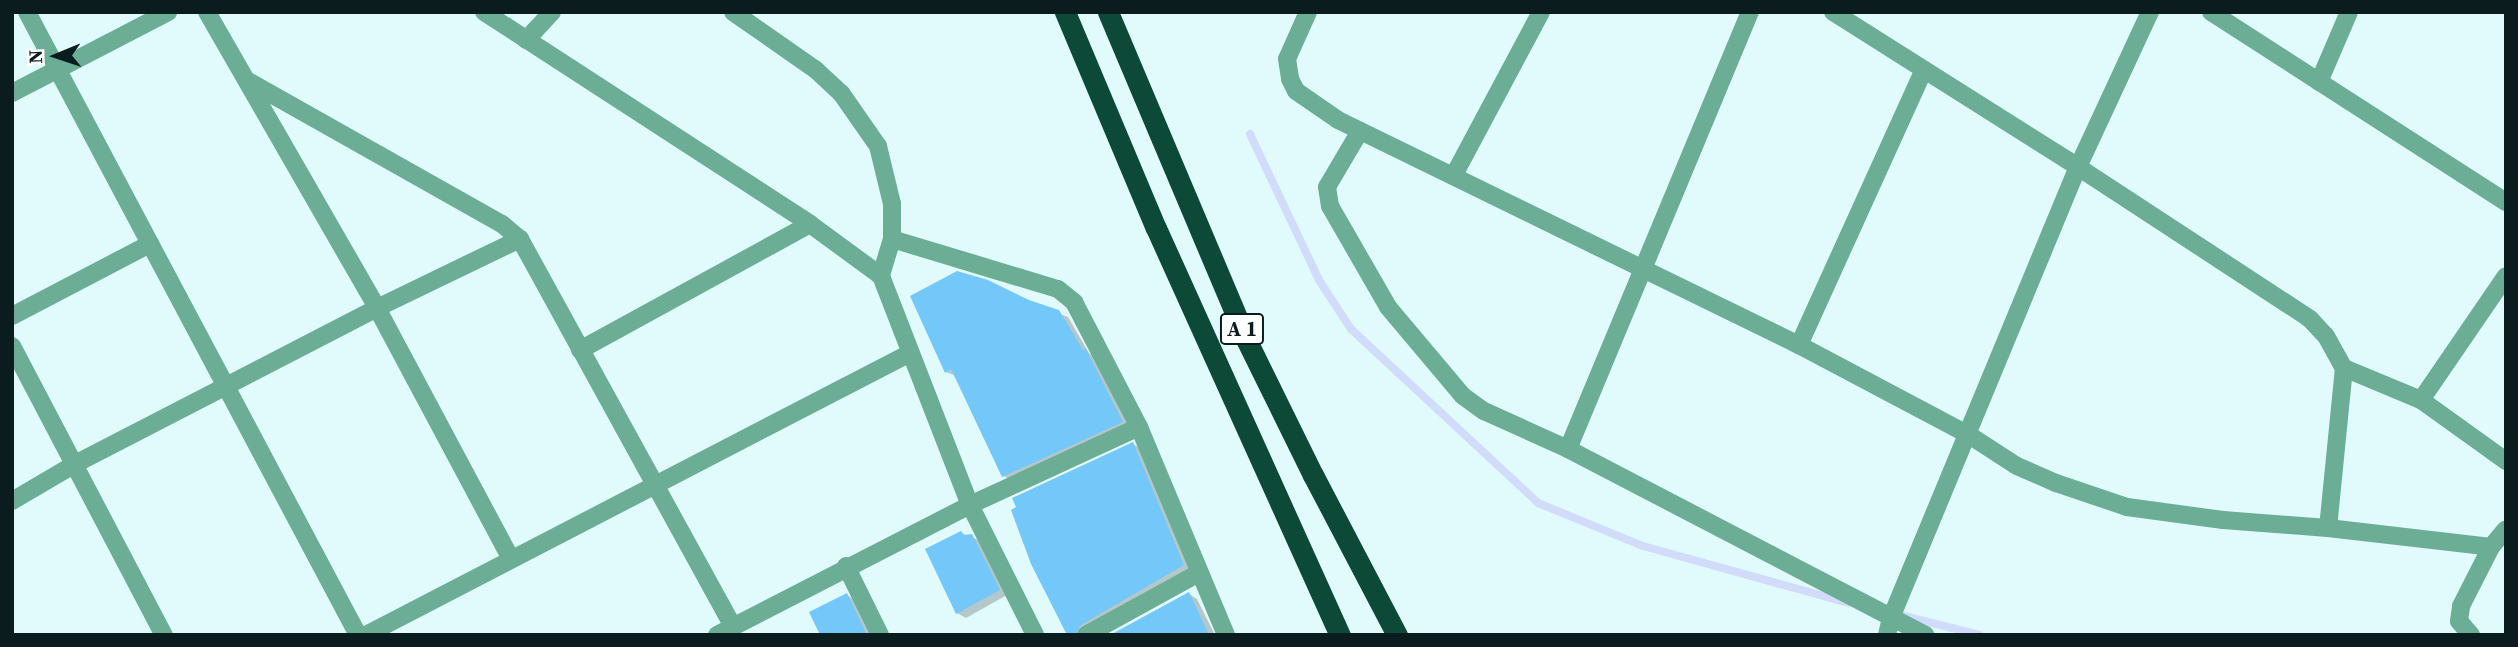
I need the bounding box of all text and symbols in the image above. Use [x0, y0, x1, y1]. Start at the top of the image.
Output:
north arrow [21, 21, 91, 91]
text: N [22, 49, 48, 64]
road number: A 1 [1219, 312, 1265, 346]

